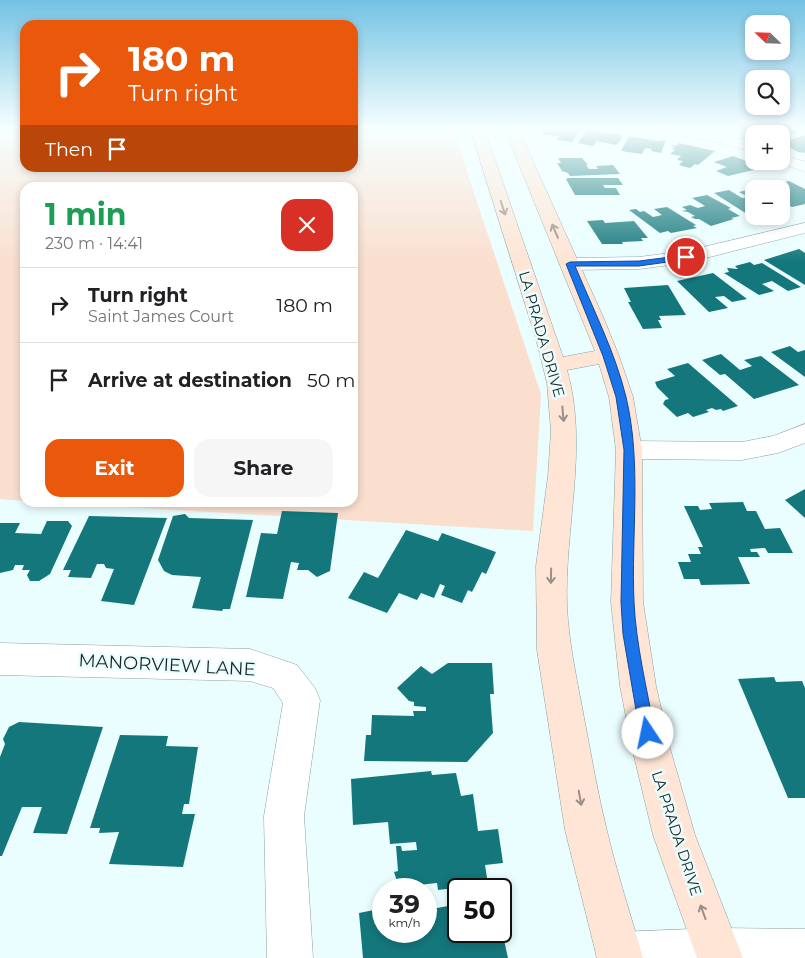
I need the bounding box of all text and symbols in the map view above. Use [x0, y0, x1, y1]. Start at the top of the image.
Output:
north arrow [745, 15, 790, 60]
map controls [745, 15, 790, 225]
text: 180 m [128, 37, 235, 80]
icon: right [45, 40, 110, 105]
button: search [745, 70, 790, 115]
text: Turn right [128, 80, 238, 107]
button: + [745, 125, 790, 170]
icon: arrive [103, 135, 131, 163]
text: Then [45, 138, 93, 161]
button: − [745, 180, 790, 225]
text: 1 min [45, 196, 126, 233]
button: close [281, 199, 333, 251]
one-way arrow [499, 200, 509, 216]
one-way arrow [550, 224, 560, 239]
text: 230 m · 14:41 [45, 234, 143, 253]
pin [665, 236, 707, 278]
icon: arrive [672, 243, 700, 271]
street label: LA PRADA DRIVE [515, 269, 569, 399]
text: Turn right [88, 284, 188, 307]
icon: right [45, 291, 73, 319]
text: 180 m [276, 294, 333, 317]
text: Saint James Court [88, 307, 234, 326]
icon: arrive [45, 366, 73, 394]
text: Arrive at destination [88, 369, 292, 392]
text: 50 m [307, 369, 355, 392]
one-way arrow [558, 406, 568, 422]
button: Exit [45, 439, 184, 497]
button: Share [194, 439, 333, 497]
one-way arrow [546, 567, 556, 583]
street label: MANORVIEW LANE [78, 649, 256, 681]
position arrow [621, 706, 673, 758]
street label: LA PRADA DRIVE [648, 768, 706, 898]
one-way arrow [575, 789, 585, 805]
speed limit sign: 50 [447, 878, 512, 943]
text: 39 [389, 889, 420, 919]
one-way arrow [698, 905, 707, 921]
text: km/h [388, 915, 421, 930]

